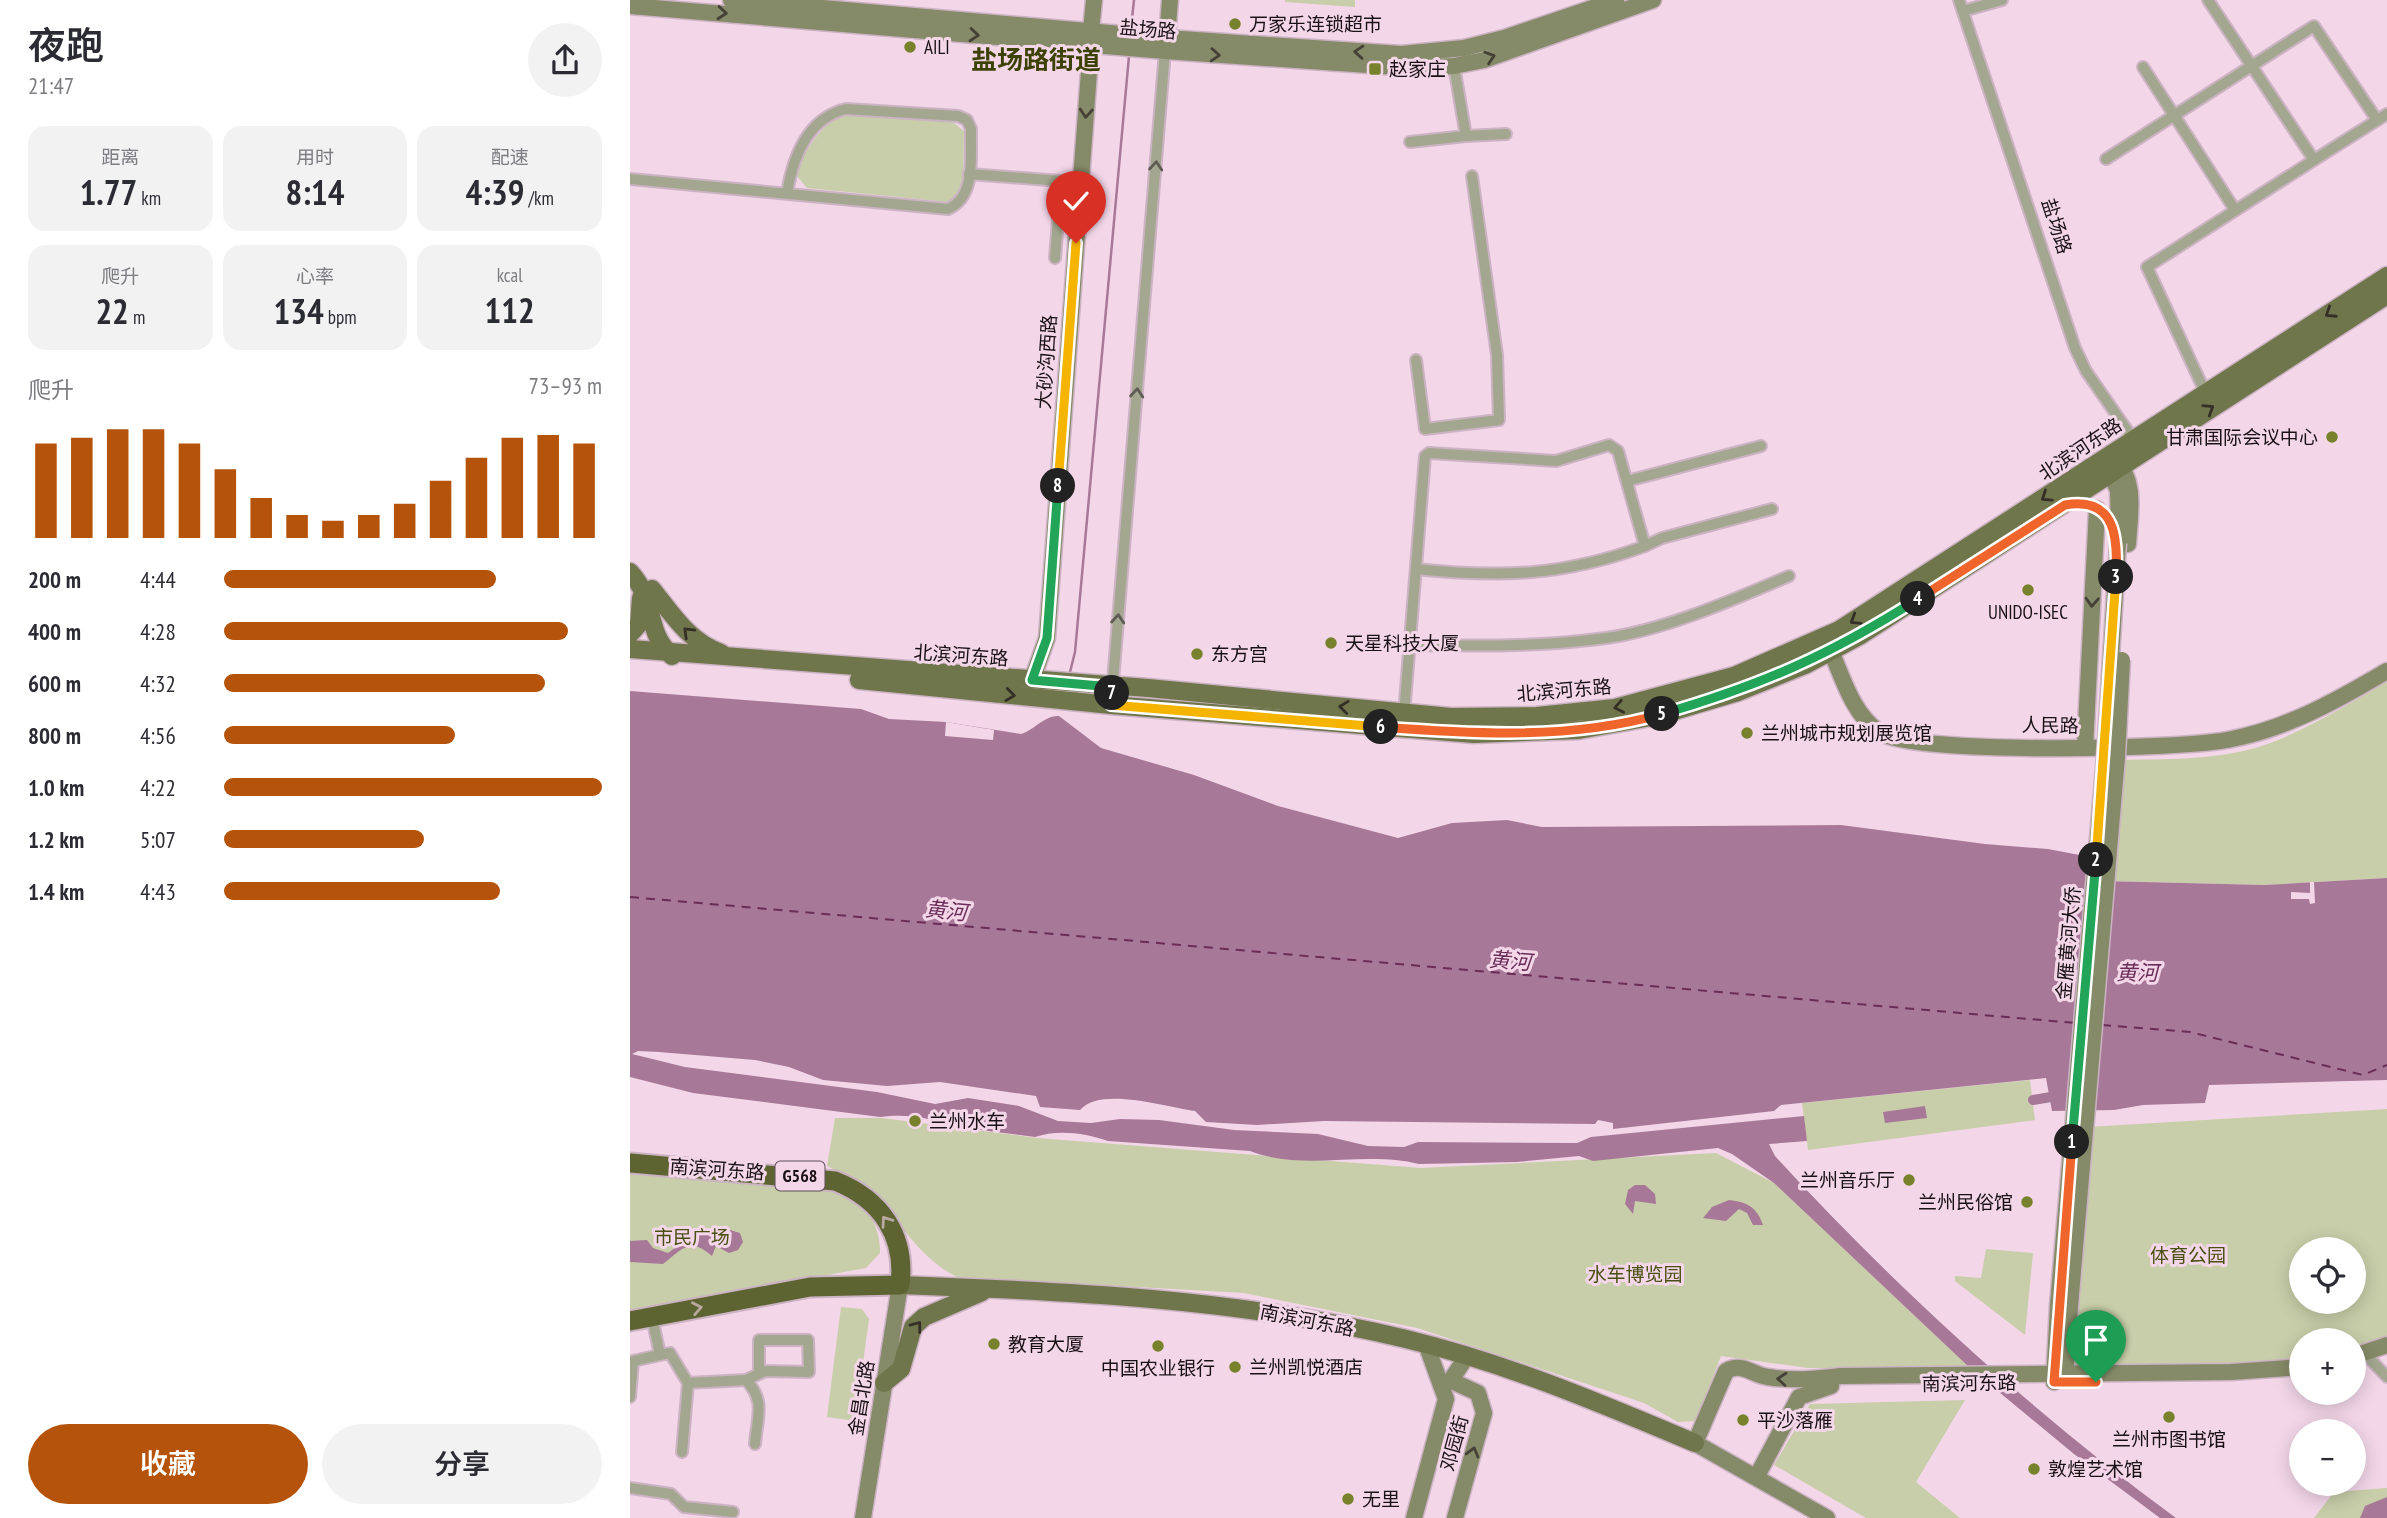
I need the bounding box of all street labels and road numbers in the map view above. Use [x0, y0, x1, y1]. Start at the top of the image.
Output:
street label: 盐场路 [1119, 15, 1177, 43]
street label: 盐场路 [2037, 195, 2077, 257]
street label: 大砂沟西路 [1031, 314, 1061, 410]
street label: 北滨河东路 [2034, 412, 2126, 486]
street label: 北滨河东路 [913, 640, 1009, 670]
street label: 北滨河东路 [1516, 674, 1612, 706]
street label: 人民路 [2021, 713, 2079, 737]
street label: 金雁黄河大侨 [2051, 885, 2085, 1001]
street label: 南滨河东路 [669, 1154, 765, 1184]
road number: G568 [776, 1162, 824, 1190]
street label: 南滨河东路 [1258, 1299, 1356, 1341]
street label: 金昌北路 [843, 1359, 879, 1437]
street label: 南滨河东路 [1921, 1370, 2017, 1396]
street label: 邓园街 [1435, 1412, 1473, 1474]

